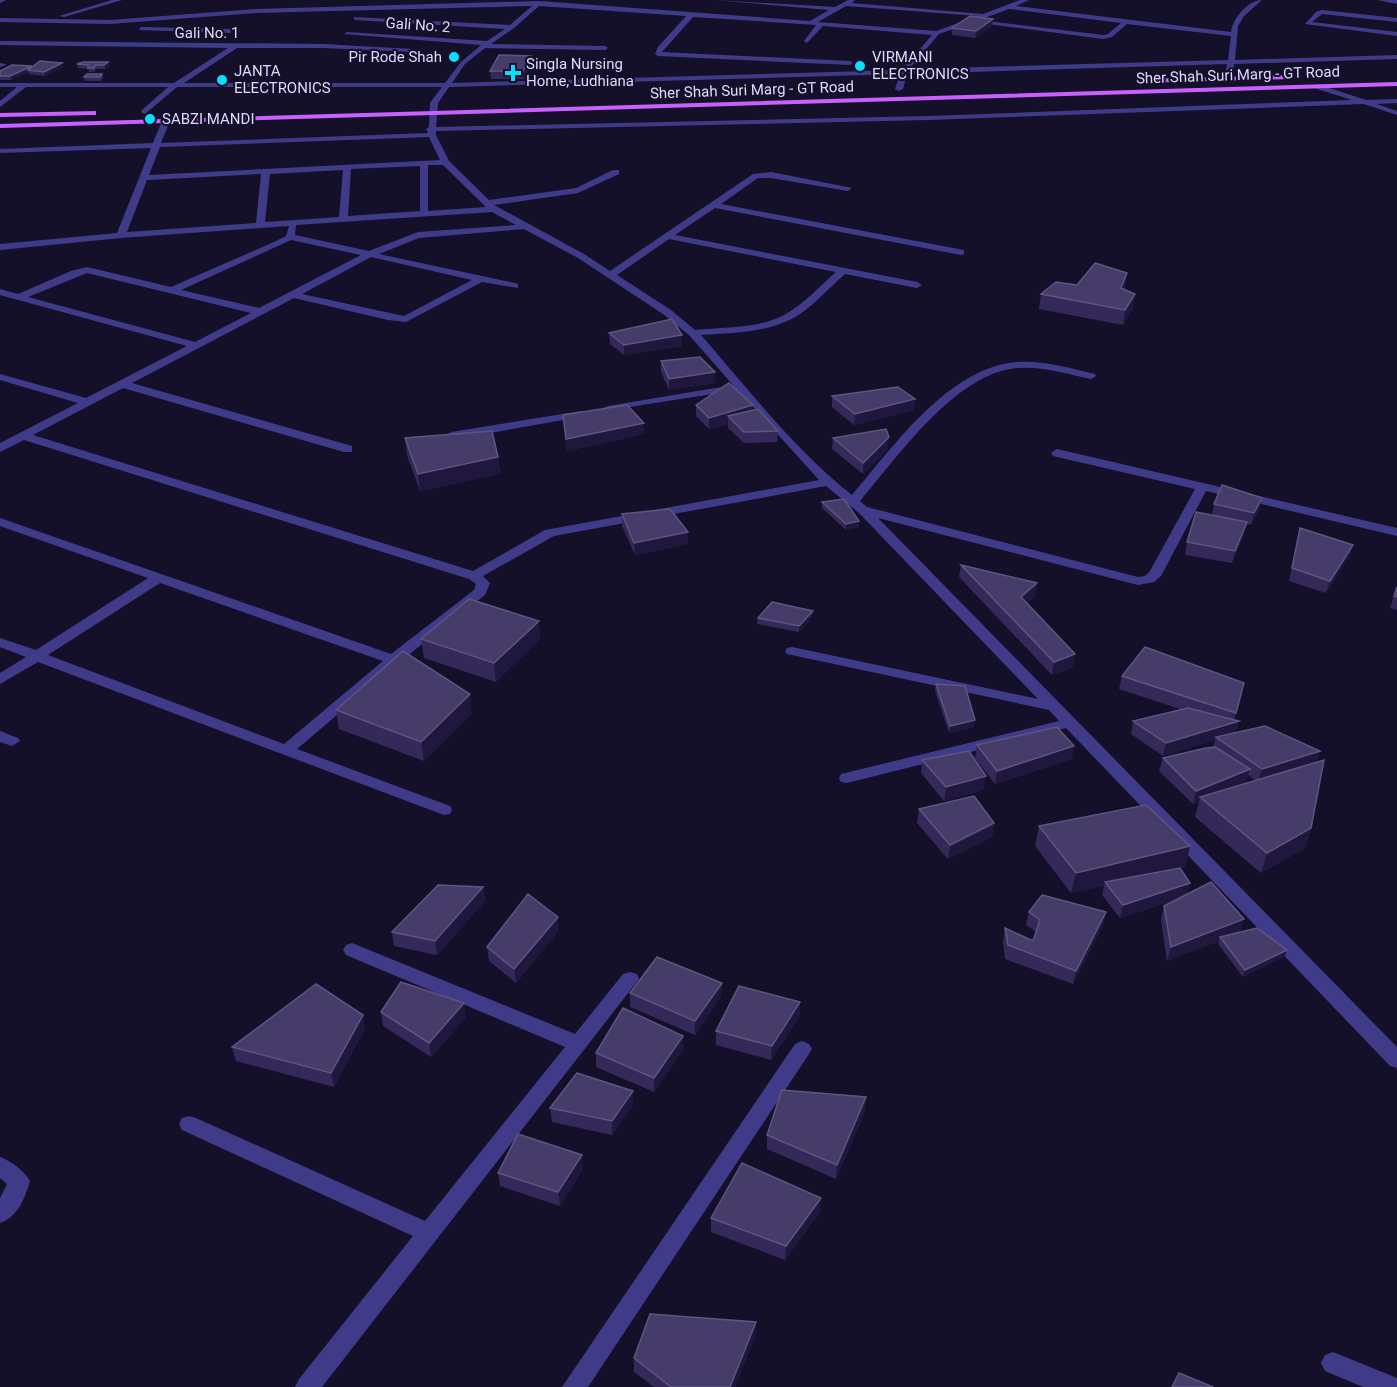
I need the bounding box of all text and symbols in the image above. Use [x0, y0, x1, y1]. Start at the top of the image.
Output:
street label: Gali No. 2 [385, 14, 451, 36]
street label: Gali No. 1 [175, 24, 239, 42]
place label: Pir Rode Shah [349, 48, 442, 66]
place label: VIRMANI ELECTRONICS [872, 48, 969, 83]
marker: Pir Rode Shah [447, 50, 461, 64]
place label: Singla Nursing Home, Ludhiana [526, 55, 634, 90]
marker: VIRMANI ELECTRONICS [853, 59, 867, 73]
place label: JANTA ELECTRONICS [234, 62, 331, 97]
street label: Sher Shah Suri Marg - GT Road [1136, 62, 1340, 88]
marker: Singla Nursing Home, Ludhiana [504, 64, 522, 82]
marker: JANTA ELECTRONICS [215, 73, 229, 87]
street label: Sher Shah Suri Marg - GT Road [650, 77, 854, 103]
place label: SABZI MANDI [162, 110, 254, 128]
marker: SABZI MANDI [143, 112, 157, 126]

